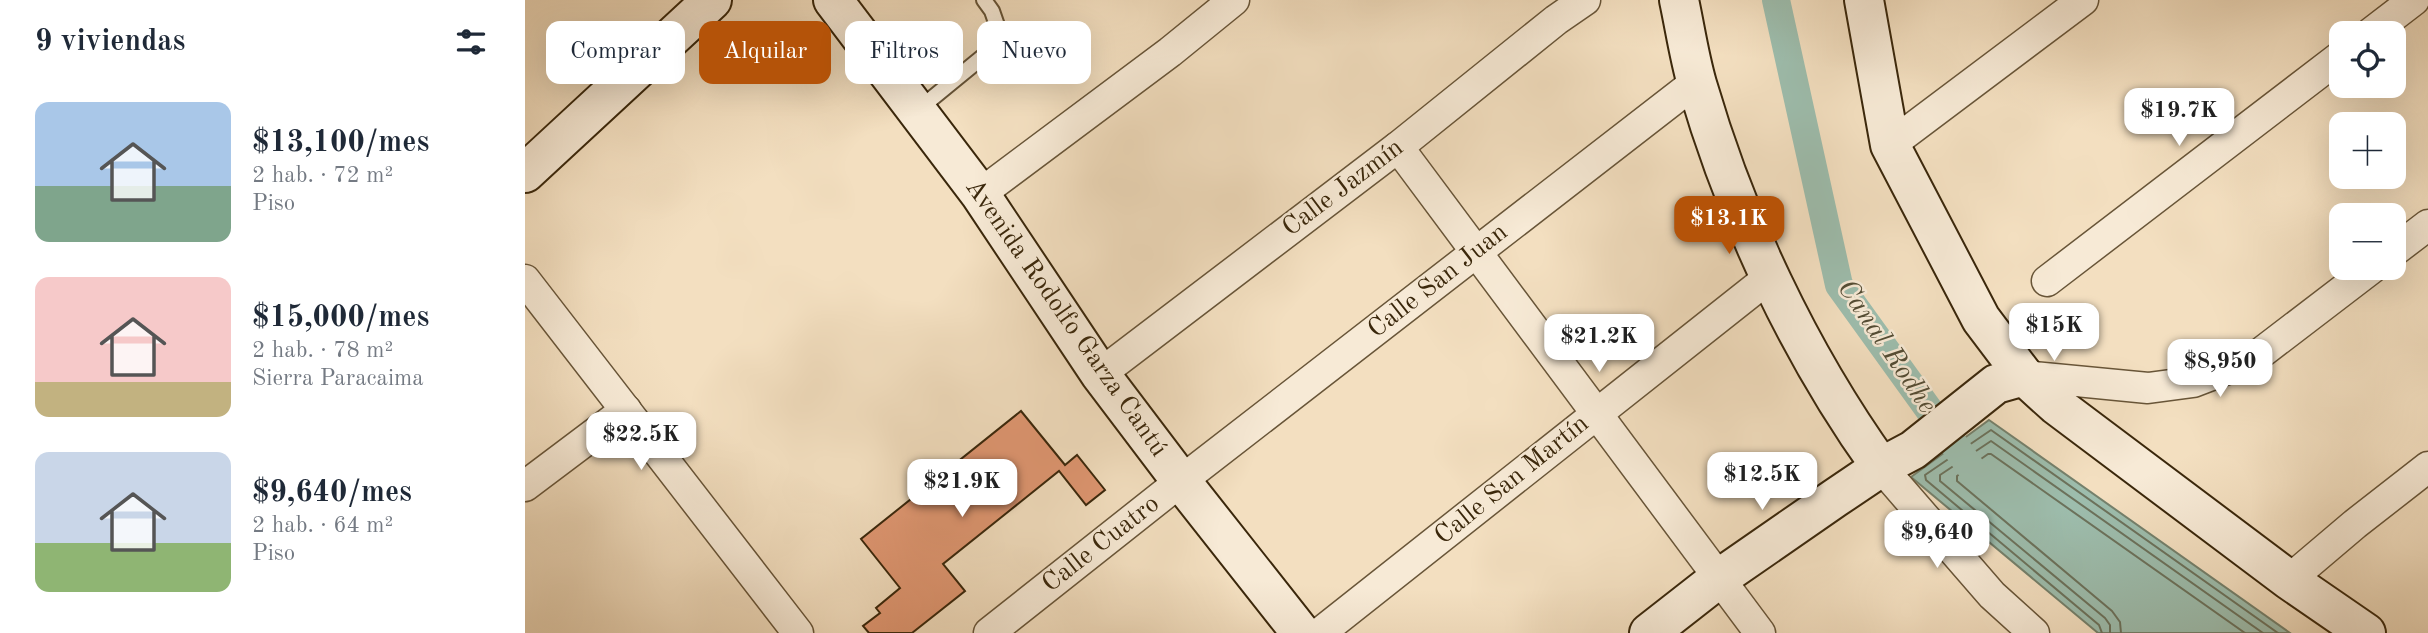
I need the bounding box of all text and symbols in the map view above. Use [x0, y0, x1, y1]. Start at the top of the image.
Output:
chip: Comprar [546, 21, 685, 84]
chip: Alquilar [699, 21, 831, 84]
chip: Filtros [845, 21, 963, 84]
chip: Nuevo [977, 21, 1091, 84]
map controls [2329, 21, 2406, 280]
button: locate [2329, 21, 2406, 98]
icon: filters [452, 23, 490, 61]
text: 9 viviendas [35, 27, 185, 57]
pin: $19.7K [2122, 88, 2236, 148]
text: $19.7K [2140, 99, 2218, 122]
button: + [2329, 112, 2406, 189]
text: $13,100/mes [252, 128, 429, 158]
icon: home [91, 130, 175, 214]
street label: Calle Jazmín [1278, 134, 1408, 242]
text: 2 hab. · 72 m² [252, 164, 393, 187]
street label: Avenida Rodolfo Garza Cantú [960, 174, 1172, 462]
text: Piso [252, 192, 295, 215]
pin: $13.1K [1672, 196, 1786, 256]
button: − [2329, 203, 2406, 280]
text: $13.1K [1690, 207, 1768, 230]
street label: Calle San Juan [1364, 219, 1512, 343]
water label: Canal Rodhe [1831, 275, 1941, 419]
text: $15,000/mes [252, 303, 429, 333]
pin: $15K [2013, 304, 2095, 363]
icon: home [91, 305, 175, 389]
pin: $21.2K [1542, 314, 1656, 374]
text: $15K [2025, 314, 2083, 337]
text: $21.2K [1560, 325, 1638, 348]
text: 2 hab. · 78 m² [252, 339, 393, 362]
pin: $8,950 [2163, 340, 2277, 399]
text: $8,950 [2183, 350, 2257, 373]
text: Sierra Paracaima [252, 367, 424, 390]
street label: Calle San Martín [1430, 410, 1594, 550]
pin: $22.5K [584, 412, 698, 472]
text: $22.5K [602, 423, 680, 446]
pin: $12.5K [1705, 452, 1819, 512]
pin: $21.9K [905, 460, 1019, 519]
text: $12.5K [1723, 463, 1801, 486]
text: $21.9K [923, 470, 1001, 493]
text: $9,640/mes [252, 478, 412, 508]
icon: home [91, 480, 175, 564]
street label: Calle Cuatro [1038, 491, 1164, 597]
pin: $9,640 [1880, 510, 1994, 570]
text: 2 hab. · 64 m² [252, 514, 393, 537]
text: $9,640 [1900, 521, 1974, 544]
text: Piso [252, 542, 295, 565]

